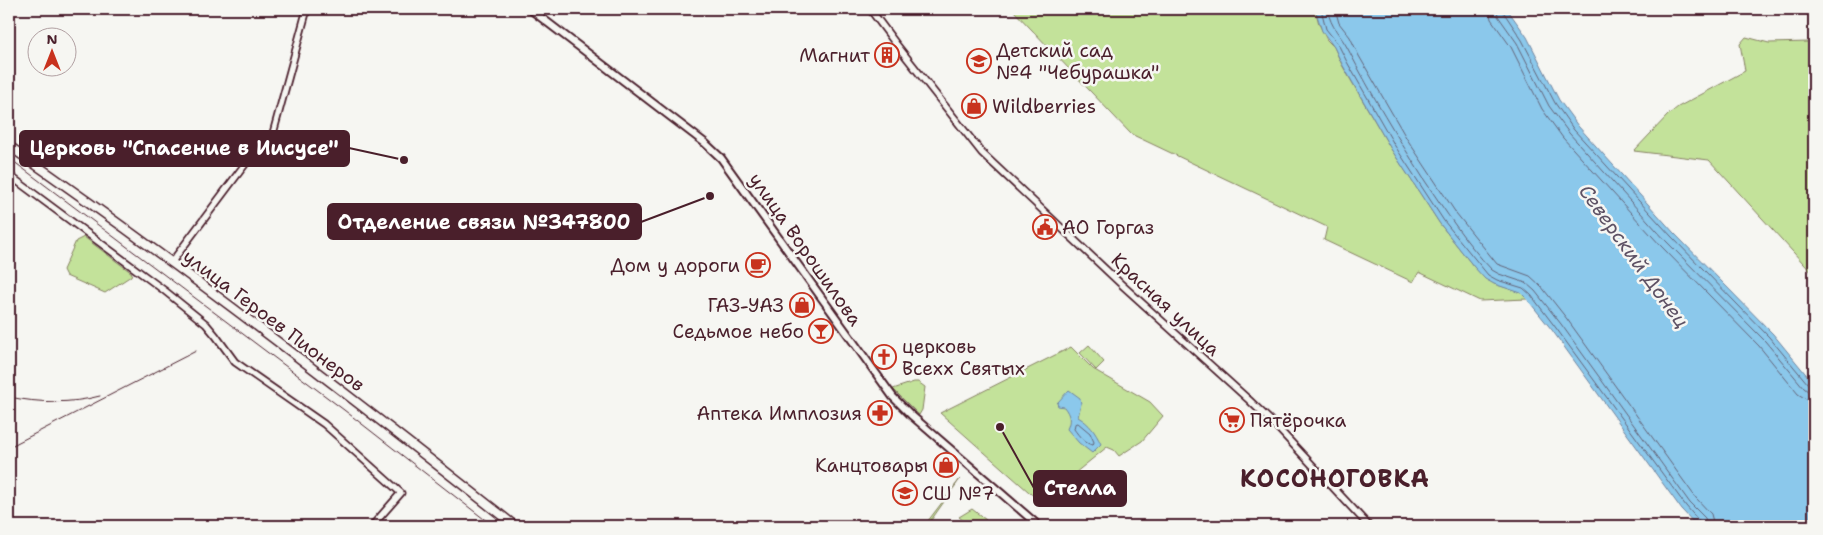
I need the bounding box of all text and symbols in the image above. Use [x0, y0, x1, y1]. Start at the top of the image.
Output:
north arrow [28, 28, 78, 78]
text: N [46, 30, 58, 48]
place label: Детский сад №4 "Чебурашка" [996, 38, 1159, 85]
building icon: Магнит [874, 42, 900, 68]
place label: Магнит [799, 43, 870, 68]
school or university icon: Детский сад №4 "Чебурашка" [966, 48, 992, 74]
shop icon: Wildberries [961, 93, 987, 119]
place label: Wildberries [992, 94, 1096, 119]
callout: Церковь "Спасение в Иисусе" [20, 131, 349, 166]
text: Церковь "Спасение в Иисусе" [29, 135, 339, 161]
street label: улица Ворошилова [743, 168, 868, 331]
water label: Северский Донец [1573, 179, 1695, 333]
callout: Отделение связи №347800 [328, 204, 641, 239]
text: Отделение связи №347800 [337, 209, 631, 235]
public building icon: АО Горгаз [1032, 214, 1058, 240]
place label: АО Горгаз [1062, 215, 1154, 240]
street label: улица Героев Пионеров [178, 244, 370, 397]
street label: Красная улица [1106, 247, 1226, 362]
cafe icon: Дом у дороги [745, 252, 771, 278]
place label: Дом у дороги [611, 253, 740, 278]
shop icon: ГАЗ-УАЗ [789, 292, 815, 318]
place label: ГАЗ-УАЗ [707, 293, 784, 318]
bar icon: Cедьмое небо [808, 318, 834, 344]
place label: Cедьмое небо [672, 319, 804, 344]
place label: церковь Всехх Святых [902, 334, 1025, 381]
church icon: церковь Всехх Святых [871, 344, 897, 370]
pharmacy icon: Аптека Имплозия [867, 400, 893, 426]
place label: Аптека Имплозия [697, 401, 862, 426]
supermarket icon: Пятёрочка [1219, 407, 1245, 433]
place label: Пятёрочка [1250, 408, 1346, 433]
shop icon: Канцтовары [933, 452, 959, 478]
place label: Канцтовары [815, 453, 928, 478]
district label: КОСОНОГОВКА [1240, 463, 1430, 495]
callout: Стелла [1034, 471, 1126, 506]
text: Стелла [1044, 475, 1117, 501]
school or university icon: СШ №7 [892, 480, 918, 506]
place label: СШ №7 [922, 481, 994, 506]

